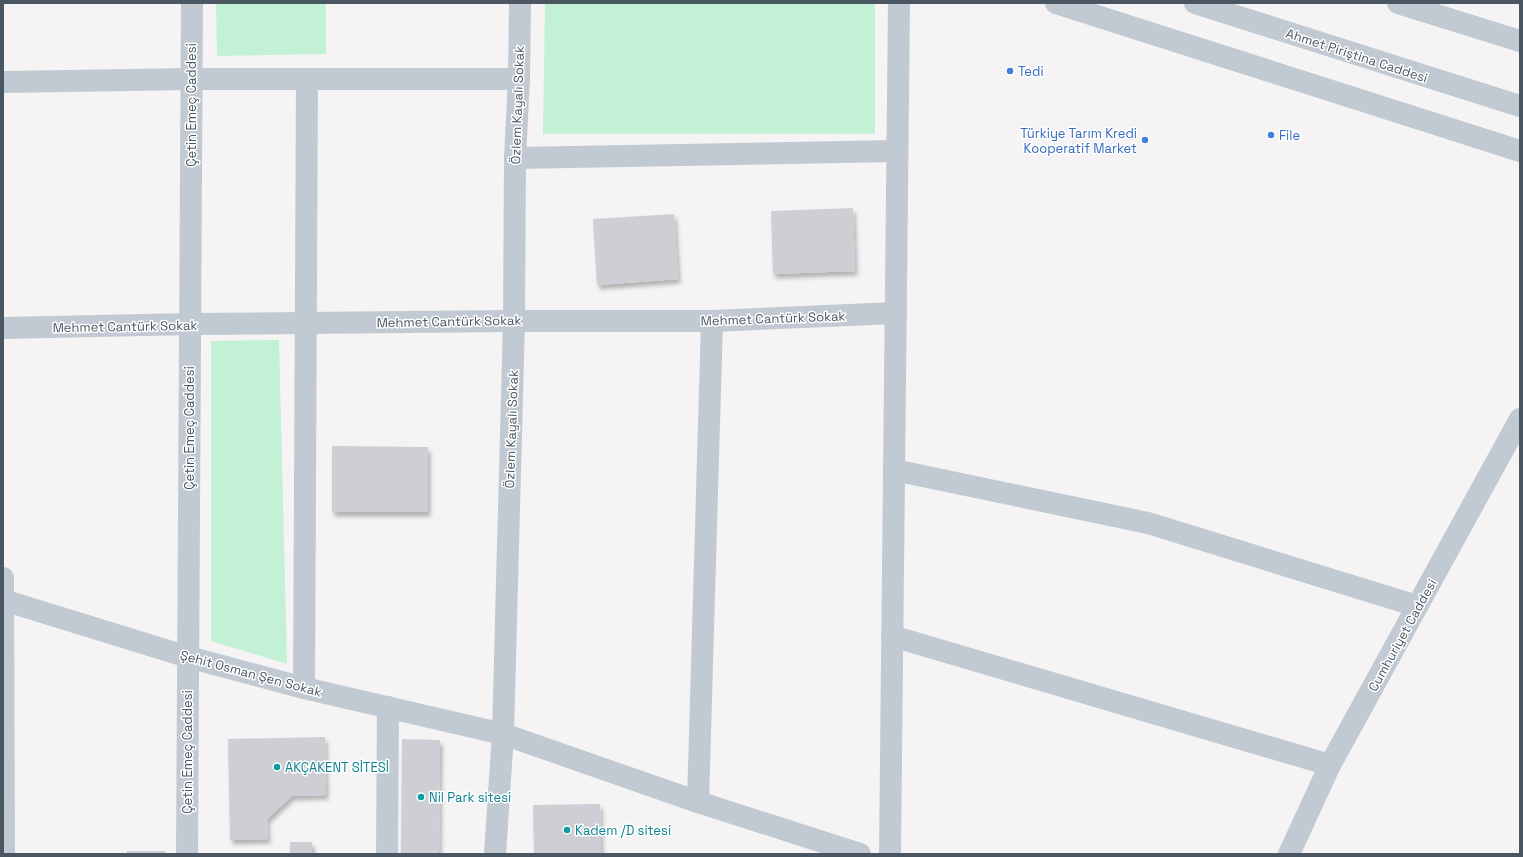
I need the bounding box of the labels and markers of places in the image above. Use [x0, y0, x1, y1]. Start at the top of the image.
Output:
place label: Tedi [1018, 63, 1044, 80]
marker: Tedi [1005, 66, 1015, 76]
place label: Türkiye Tarım Kredi Kooperatif Market [1020, 125, 1137, 157]
place label: File [1279, 127, 1300, 144]
marker: File [1266, 130, 1276, 140]
marker: Türkiye Tarım Kredi Kooperatif Market [1140, 135, 1150, 145]
place label: AKÇAKENT SİTESİ [285, 759, 389, 776]
marker: AKÇAKENT SİTESİ [272, 762, 282, 772]
place label: Nil Park sitesi [429, 789, 511, 806]
marker: Nil Park sitesi [416, 792, 426, 802]
place label: Kadem /D sitesi [575, 822, 671, 839]
marker: Kadem /D sitesi [562, 825, 572, 835]

